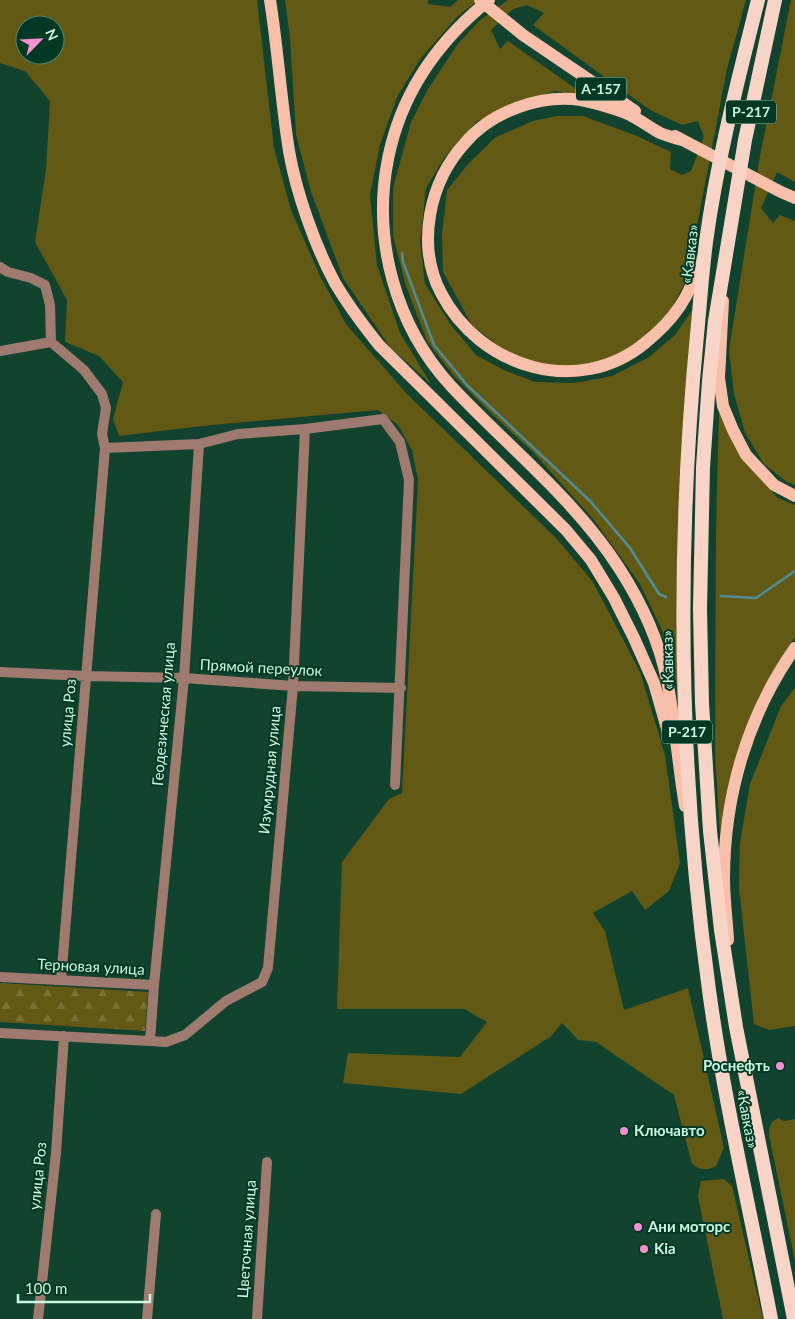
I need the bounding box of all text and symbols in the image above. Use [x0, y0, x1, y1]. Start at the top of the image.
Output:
north arrow [15, 15, 65, 65]
text: N [42, 26, 62, 43]
road number: А-157 [576, 78, 626, 100]
road number: Р-217 [726, 100, 776, 124]
street label: «Кавказ» [676, 223, 702, 285]
street label: «Кавказ» [657, 630, 677, 690]
street label: Геодезическая улица [148, 641, 178, 787]
street label: Прямой переулок [199, 655, 323, 679]
street label: улица Роз [55, 678, 79, 748]
street label: Изумрудная улица [254, 705, 284, 835]
road number: Р-217 [662, 720, 712, 744]
street label: Терновая улица [37, 954, 145, 978]
place label: Роснефть [703, 1056, 770, 1074]
marker: Роснефть [774, 1060, 786, 1072]
street label: «Кавказ» [733, 1088, 763, 1150]
place label: Ключавто [634, 1121, 705, 1139]
marker: Ключавто [618, 1125, 630, 1137]
street label: улица Роз [24, 1141, 50, 1211]
street label: Цветочная улица [233, 1179, 259, 1299]
place label: Ани моторс [647, 1217, 730, 1235]
marker: Ани моторс [632, 1221, 644, 1233]
place label: Kia [654, 1239, 676, 1257]
marker: Kia [638, 1243, 650, 1255]
scale bar [18, 1272, 150, 1304]
text: 100 m [25, 1279, 67, 1297]

